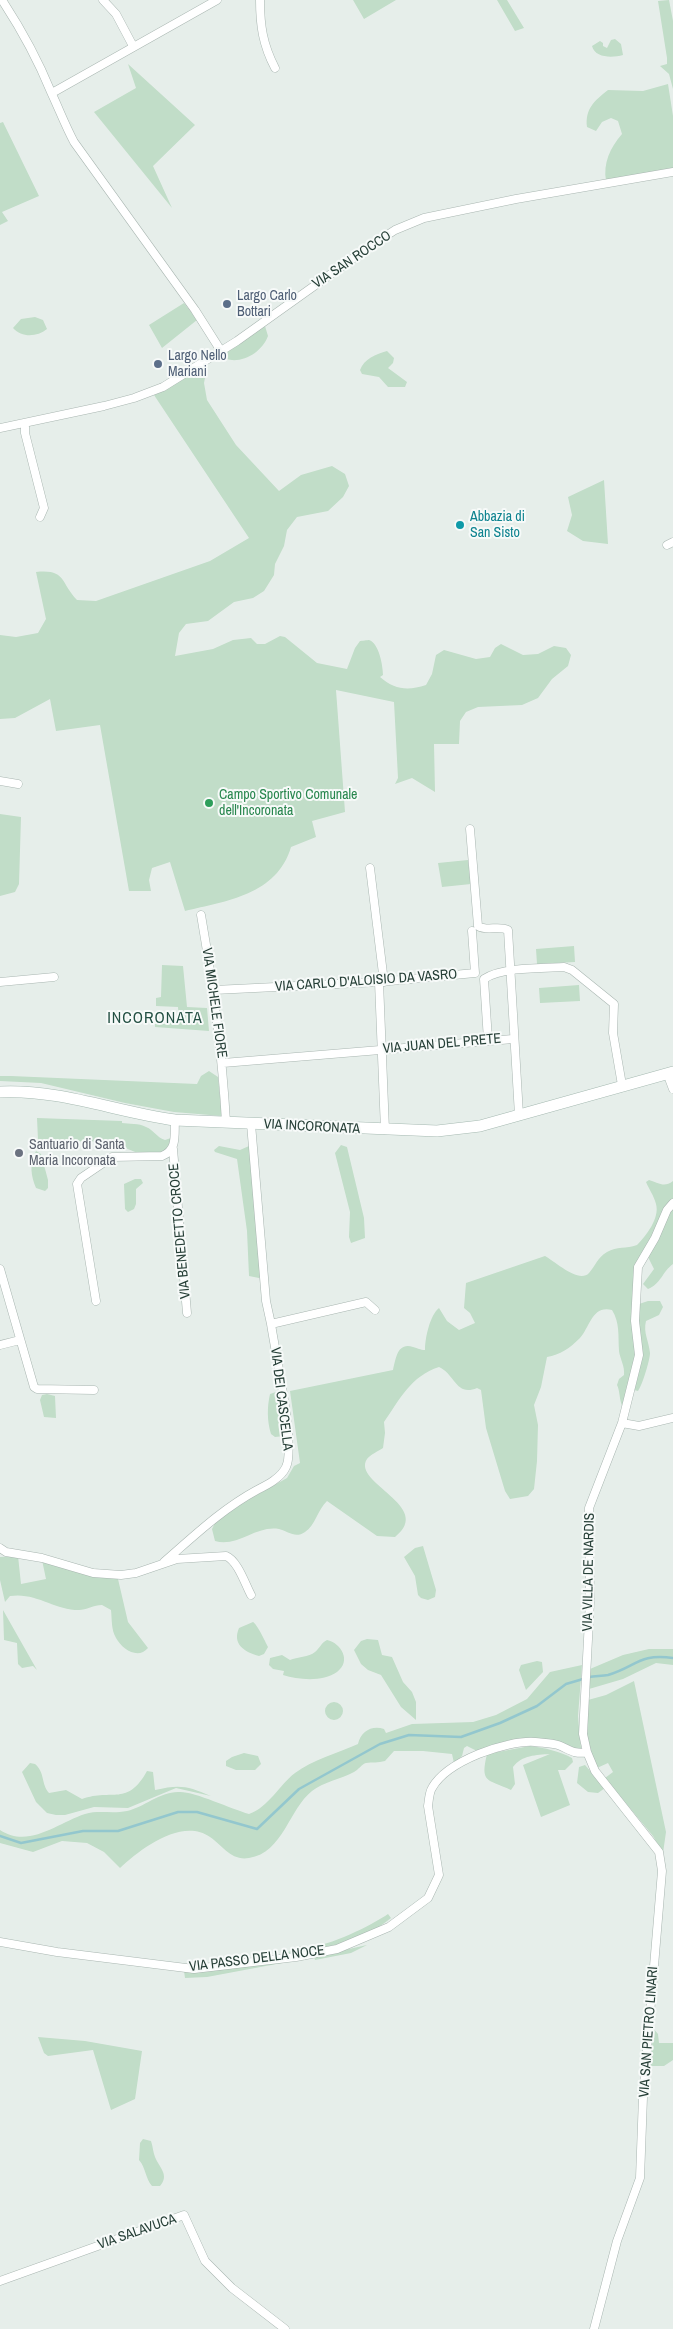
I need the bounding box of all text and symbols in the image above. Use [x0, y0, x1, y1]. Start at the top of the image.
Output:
street label: VIA SAN ROCCO [309, 228, 395, 292]
place label: Largo Carlo Bottari [237, 288, 297, 321]
marker: Largo Carlo Bottari [221, 298, 233, 310]
place label: Largo Nello Mariani [168, 348, 227, 381]
marker: Largo Nello Mariani [152, 358, 164, 370]
place label: Abbazia di San Sisto [470, 509, 525, 542]
marker: Abbazia di San Sisto [454, 519, 466, 531]
place label: Campo Sportivo Comunale dell'Incoronata [219, 787, 357, 820]
marker: Campo Sportivo Comunale dell'Incoronata [203, 797, 215, 809]
street label: VIA MICHELE FIORE [198, 947, 230, 1059]
street label: VIA CARLO D'ALOISIO DA VASRO [274, 966, 458, 996]
district label: INCORONATA [106, 1009, 204, 1029]
street label: VIA JUAN DEL PRETE [382, 1030, 502, 1058]
street label: VIA INCORONATA [263, 1116, 361, 1138]
place label: Santuario di Santa Maria Incoronata [29, 1137, 125, 1170]
marker: Santuario di Santa Maria Incoronata [13, 1147, 25, 1159]
street label: VIA BENEDETTO CROCE [166, 1162, 194, 1300]
street label: VIA DEI CASCELLA [266, 1346, 296, 1452]
street label: VIA VILLA DE NARDIS [580, 1513, 598, 1631]
street label: VIA PASSO DELLA NOCE [188, 1942, 326, 1976]
street label: VIA SAN PIETRO LINARI [636, 1966, 662, 2098]
street label: VIA SALAVUCA [95, 2211, 179, 2253]

